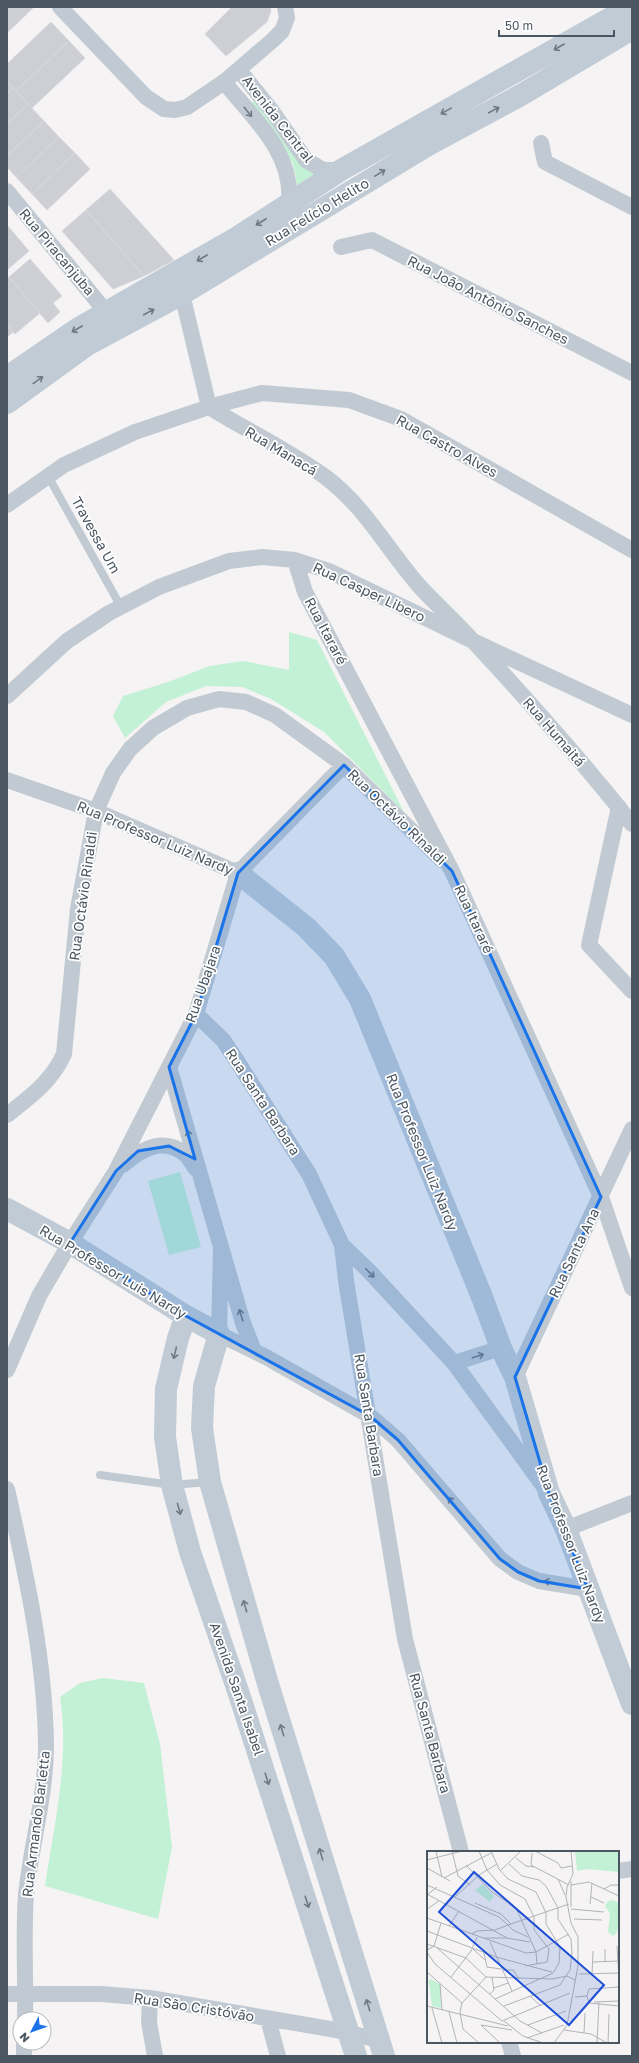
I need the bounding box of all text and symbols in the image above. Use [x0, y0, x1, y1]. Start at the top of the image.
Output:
scale bar [499, 12, 614, 38]
text: 50 m [505, 18, 533, 33]
one-way arrow [553, 44, 565, 52]
street label: Avenida Central [239, 72, 318, 166]
one-way arrow [487, 105, 499, 113]
one-way arrow [244, 107, 253, 117]
one-way arrow [440, 108, 452, 116]
one-way arrow [374, 169, 386, 177]
street label: Rua Felício Helito [262, 174, 372, 249]
street label: Rua Piracanjuba [16, 205, 99, 299]
one-way arrow [255, 218, 267, 226]
street label: Rua João Antônio Sanches [405, 251, 572, 348]
one-way arrow [196, 254, 208, 262]
one-way arrow [143, 308, 155, 315]
one-way arrow [71, 326, 83, 334]
one-way arrow [32, 376, 43, 384]
street label: Rua Castro Alves [394, 411, 501, 480]
street label: Rua Manacá [242, 422, 320, 479]
street label: Travessa Um [68, 493, 124, 576]
street label: Rua Casper Libero [310, 558, 428, 625]
street label: Rua Itararé [302, 594, 351, 667]
street label: Rua Humaitá [520, 694, 589, 770]
street label: Rua Octávio Rinaldi [345, 765, 450, 868]
street label: Rua Professor Luiz Nardy [75, 797, 236, 878]
street label: Rua Octávio Rinaldi [65, 830, 100, 962]
street label: Rua Itararé [451, 882, 498, 956]
street label: Rua Ubajara [181, 943, 224, 1025]
street label: Rua Santa Barbara [223, 1045, 304, 1158]
street label: Rua Professor Luiz Nardy [383, 1071, 462, 1233]
one-way arrow [185, 1130, 192, 1143]
street label: Rua Santa Ana [545, 1205, 603, 1300]
street label: Rua Professor Luis Nardy [37, 1221, 190, 1322]
one-way arrow [365, 1268, 375, 1278]
one-way arrow [237, 1308, 244, 1321]
one-way arrow [170, 1346, 178, 1359]
street label: Rua Santa Barbara [351, 1352, 388, 1477]
one-way arrow [471, 1352, 484, 1359]
street label: Rua Professor Luiz Nardy [533, 1462, 610, 1625]
one-way arrow [448, 1498, 457, 1508]
one-way arrow [175, 1502, 183, 1515]
one-way arrow [544, 1578, 557, 1586]
one-way arrow [241, 1600, 248, 1613]
street label: Avenida Santa Isabel [207, 1620, 268, 1758]
street label: Rua Santa Barbara [406, 1671, 455, 1795]
one-way arrow [278, 1724, 285, 1737]
street label: Rua Armando Barletta [18, 1750, 53, 1898]
one-way arrow [264, 1772, 271, 1785]
one-way arrow [317, 1848, 324, 1861]
inset map [427, 1851, 619, 2043]
one-way arrow [304, 1896, 311, 1909]
street label: Rua São Cristóvão [133, 1989, 255, 2024]
one-way arrow [364, 1999, 371, 2012]
north arrow [12, 2011, 52, 2051]
text: N [16, 2030, 32, 2045]

